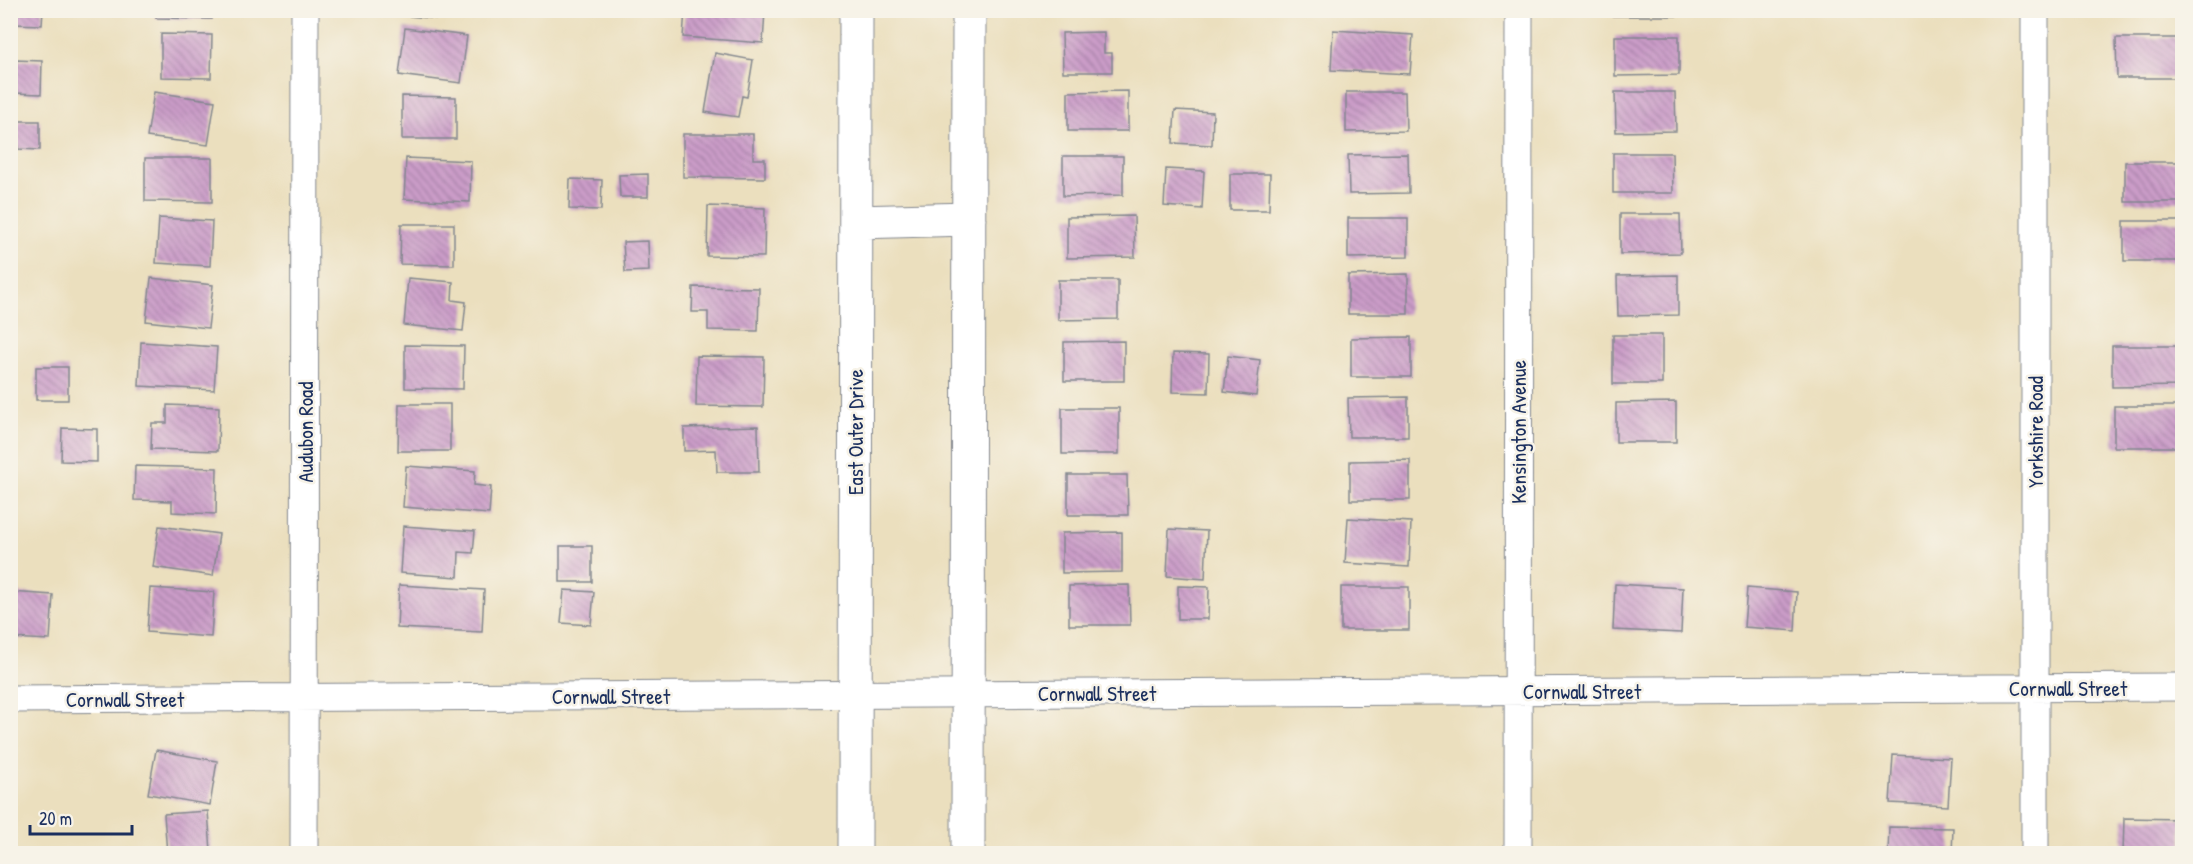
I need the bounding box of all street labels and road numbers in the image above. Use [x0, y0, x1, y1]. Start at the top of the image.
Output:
street label: Kensington Avenue [1504, 360, 1533, 504]
street label: East Outer Drive [841, 369, 870, 495]
street label: Yorkshire Road [2021, 376, 2050, 488]
street label: Audubon Road [291, 381, 320, 483]
street label: Cornwall Street [2009, 674, 2128, 703]
street label: Cornwall Street [1523, 677, 1642, 706]
street label: Cornwall Street [1038, 679, 1157, 708]
street label: Cornwall Street [552, 682, 671, 711]
street label: Cornwall Street [66, 685, 185, 714]

